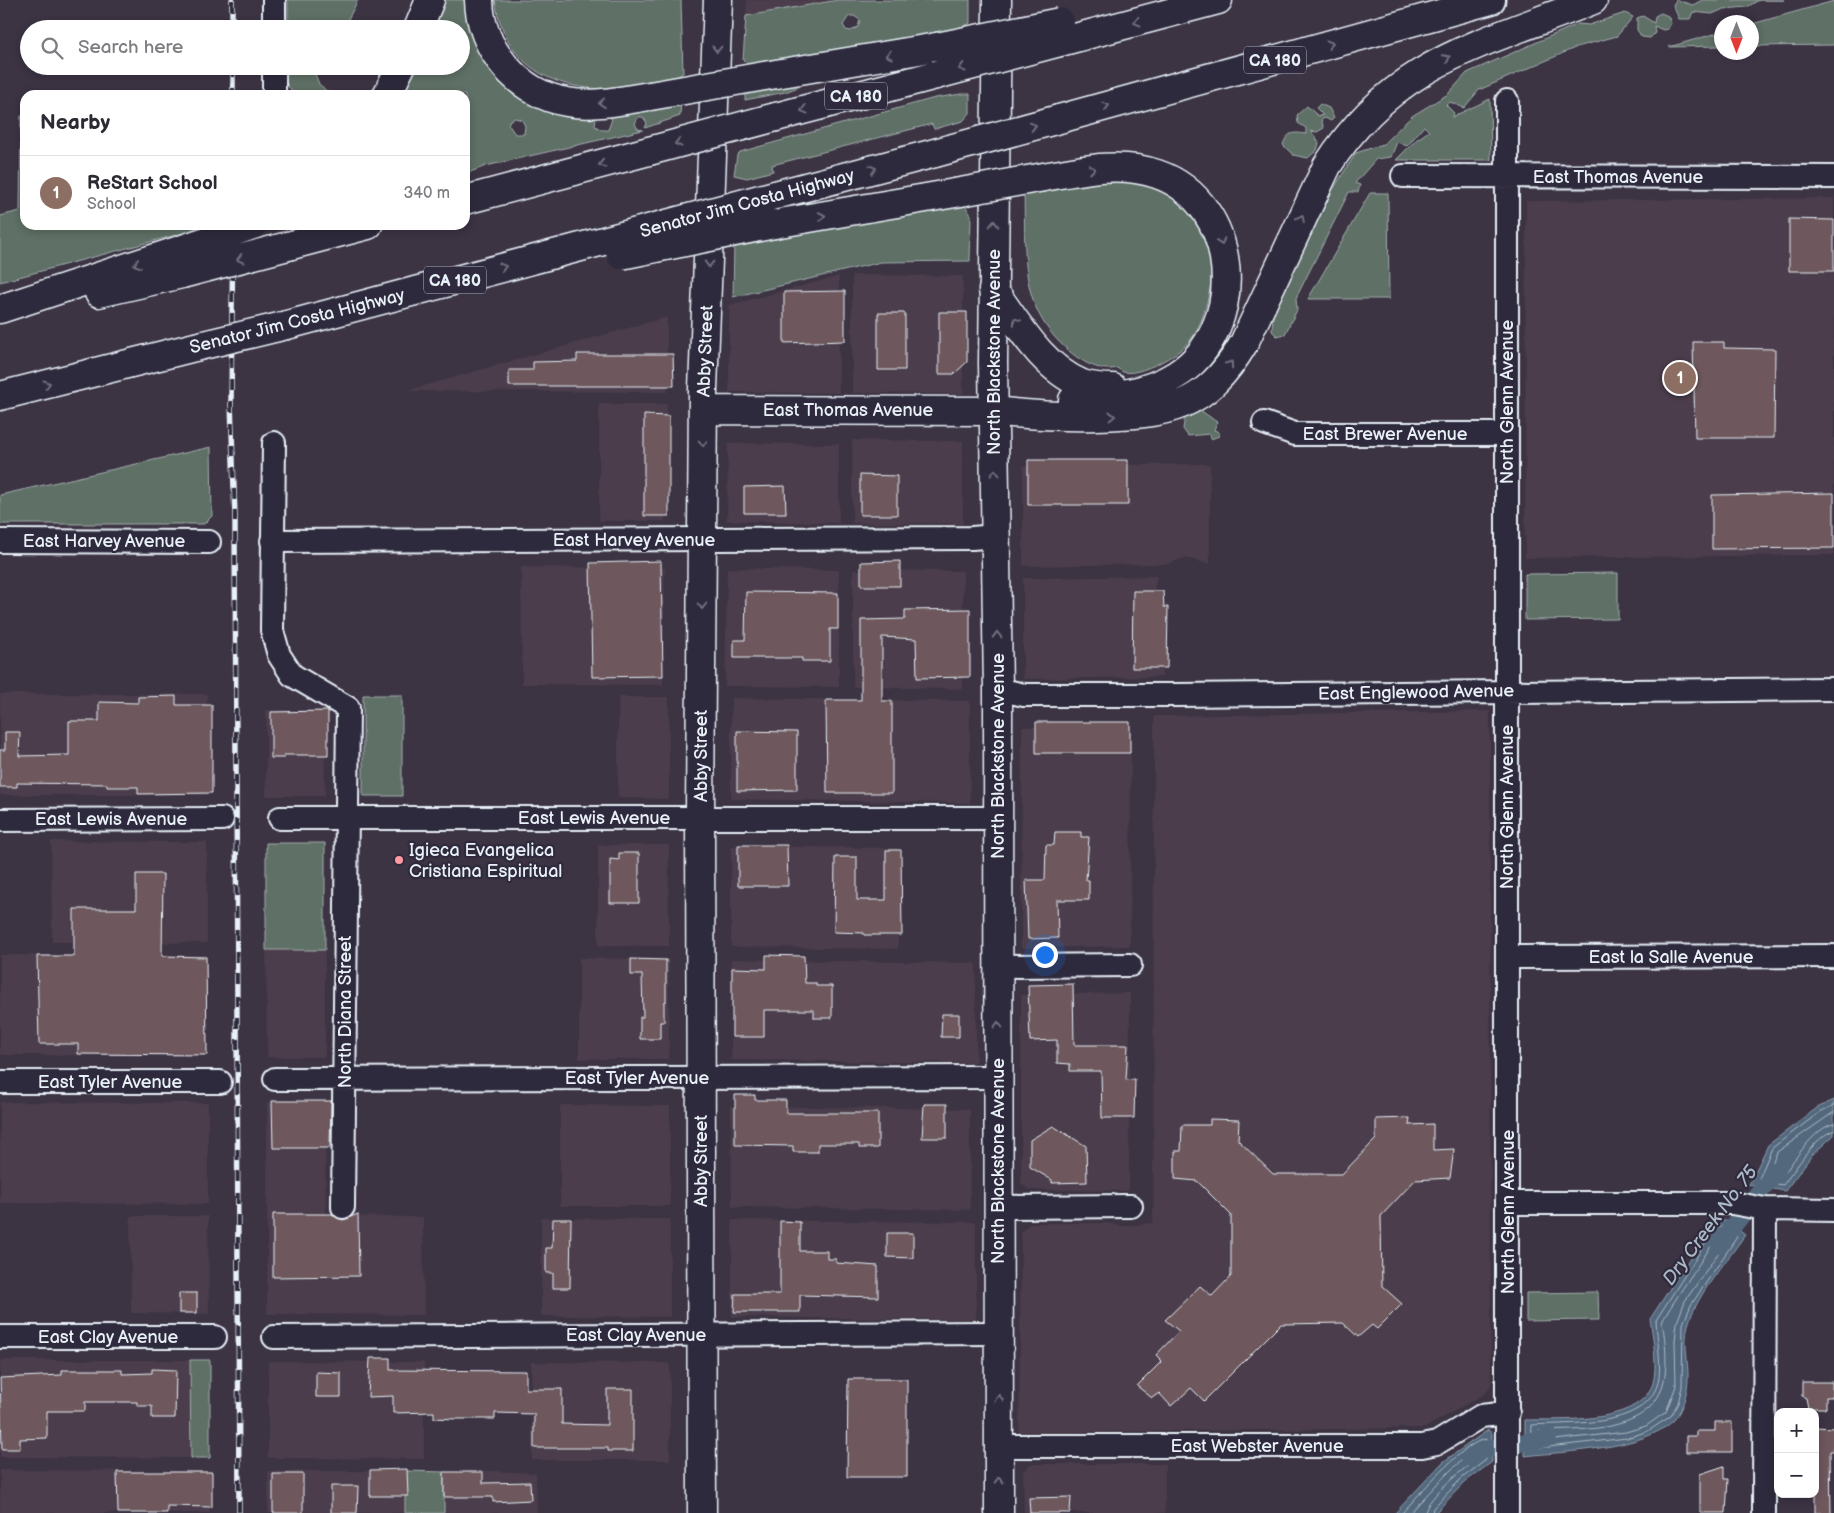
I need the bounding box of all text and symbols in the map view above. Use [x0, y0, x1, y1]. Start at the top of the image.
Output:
north arrow [1714, 15, 1759, 60]
one-way arrow [1133, 16, 1142, 26]
search box [20, 20, 470, 75]
icon: search [38, 34, 66, 62]
text: Search here [78, 36, 183, 59]
one-way arrow [1326, 40, 1334, 50]
one-way arrow [711, 45, 722, 53]
road number: CA 180 [1244, 46, 1306, 74]
one-way arrow [885, 49, 894, 59]
one-way arrow [1442, 54, 1451, 64]
one-way arrow [957, 62, 966, 73]
road number: CA 180 [825, 82, 887, 110]
one-way arrow [598, 97, 606, 108]
one-way arrow [1102, 102, 1110, 112]
one-way arrow [801, 104, 809, 114]
text: Nearby [40, 110, 110, 135]
one-way arrow [1028, 122, 1037, 132]
one-way arrow [674, 138, 682, 148]
one-way arrow [598, 158, 606, 168]
one-way arrow [1088, 164, 1096, 175]
street label: Senator Jim Costa Highway [638, 165, 857, 242]
one-way arrow [869, 165, 877, 175]
street label: East Thomas Avenue [1533, 167, 1704, 188]
text: ReStart School [87, 172, 218, 195]
text: 1 [53, 184, 59, 203]
text: 340 m [403, 184, 450, 203]
text: School [87, 195, 136, 214]
one-way arrow [818, 211, 827, 221]
one-way arrow [1294, 214, 1305, 223]
one-way arrow [989, 219, 999, 227]
one-way arrow [1215, 237, 1225, 246]
street label: North Blackstone Avenue [984, 249, 1005, 455]
one-way arrow [237, 253, 245, 263]
one-way arrow [133, 259, 141, 269]
one-way arrow [703, 260, 714, 268]
one-way arrow [499, 263, 507, 273]
road number: CA 180 [424, 266, 486, 294]
street label: Senator Jim Costa Highway [187, 284, 408, 358]
street label: Abby Street [693, 304, 718, 397]
one-way arrow [1013, 317, 1022, 327]
street label: North Glenn Avenue [1497, 319, 1518, 484]
pin: 1 [1664, 359, 1696, 397]
one-way arrow [1224, 360, 1233, 370]
one-way arrow [43, 379, 52, 390]
street label: East Thomas Avenue [763, 400, 934, 421]
one-way arrow [1108, 410, 1116, 421]
street label: East Brewer Avenue [1303, 424, 1468, 445]
one-way arrow [698, 440, 708, 448]
one-way arrow [990, 468, 1000, 476]
street label: East Harvey Avenue [553, 530, 716, 551]
street label: East Harvey Avenue [23, 531, 186, 552]
one-way arrow [697, 602, 707, 610]
one-way arrow [992, 631, 1002, 638]
street label: North Blackstone Avenue [988, 653, 1009, 859]
street label: East Englewood Avenue [1318, 680, 1515, 705]
street label: Abby Street [691, 710, 712, 802]
street label: North Glenn Avenue [1497, 724, 1518, 889]
street label: East Lewis Avenue [518, 808, 670, 829]
street label: East Lewis Avenue [35, 809, 187, 830]
place label: Igieca Evangelica Cristiana Espiritual [409, 840, 562, 882]
marker: Igieca Evangelica Cristiana Espiritual [393, 854, 405, 866]
street label: North Diana Street [335, 935, 356, 1088]
your location [1032, 942, 1058, 968]
street label: East la Salle Avenue [1589, 947, 1754, 968]
one-way arrow [993, 1021, 1003, 1028]
street label: North Blackstone Avenue [988, 1058, 1009, 1264]
street label: East Tyler Avenue [565, 1068, 710, 1089]
street label: East Tyler Avenue [38, 1072, 183, 1093]
street label: Abby Street [691, 1115, 712, 1207]
street label: North Glenn Avenue [1498, 1129, 1519, 1294]
water label: Dry Creek No. 75 [1658, 1161, 1763, 1290]
street label: East Clay Avenue [566, 1325, 707, 1346]
street label: East Clay Avenue [38, 1327, 179, 1348]
one-way arrow [993, 1393, 1004, 1401]
map controls [1774, 1408, 1819, 1498]
button: + [1774, 1408, 1819, 1453]
street label: East Webster Avenue [1170, 1436, 1344, 1457]
button: − [1774, 1453, 1819, 1498]
one-way arrow [994, 1475, 1004, 1483]

